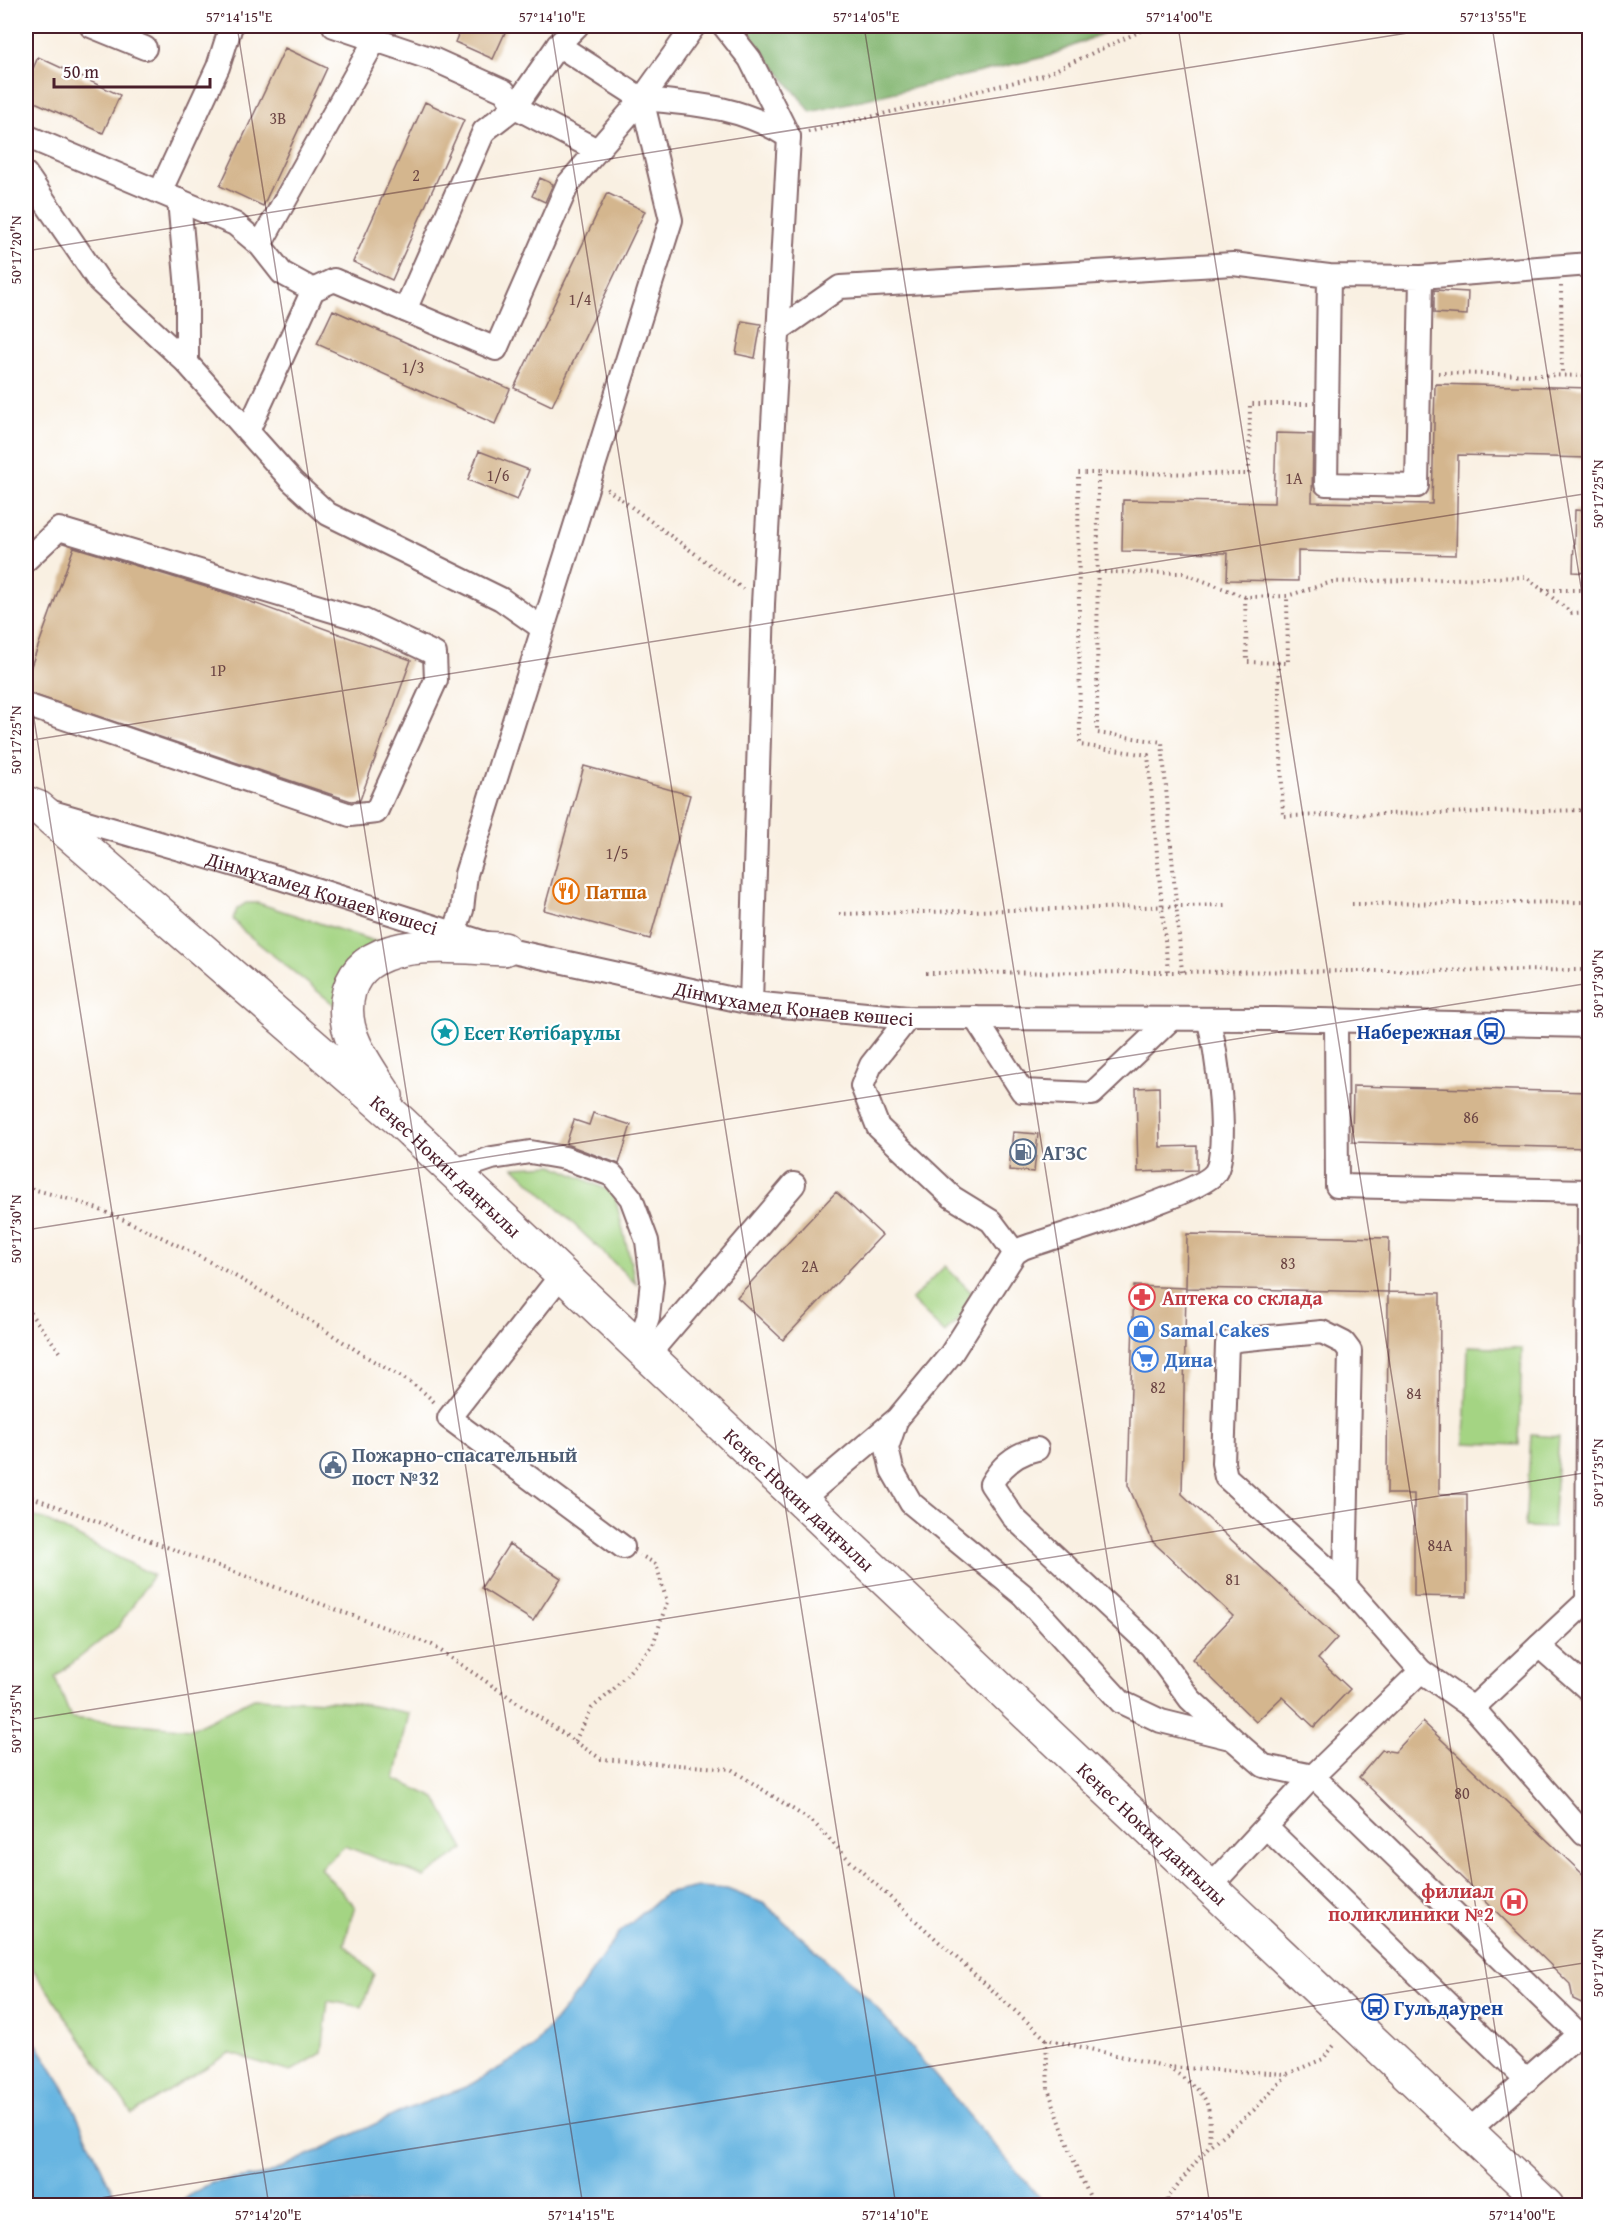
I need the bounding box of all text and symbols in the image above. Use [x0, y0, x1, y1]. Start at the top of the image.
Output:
text: 57°14'15"E [206, 6, 273, 27]
text: 57°14'10"E [519, 6, 586, 27]
text: 57°14'05"E [833, 6, 900, 27]
text: 57°14'00"E [1146, 6, 1213, 27]
text: 57°13'55"E [1460, 6, 1527, 27]
scale bar [54, 51, 210, 89]
text: 50 m [63, 58, 99, 85]
house number: 3В [270, 106, 286, 130]
house number: 2 [412, 163, 420, 187]
text: 50°17'20"N [5, 215, 26, 284]
house number: 1/4 [569, 287, 592, 311]
house number: 1/3 [402, 355, 424, 379]
text: 50°17'25"N [1587, 459, 1608, 528]
house number: 1/6 [487, 463, 510, 487]
house number: 1А [1285, 466, 1303, 490]
house number: 1Р [210, 658, 226, 682]
text: 50°17'25"N [5, 705, 26, 774]
house number: 1/5 [606, 841, 628, 865]
street label: Дінмұхамед Қонаев көшесі [202, 843, 442, 942]
restaurant icon: Патша [551, 876, 581, 906]
place label: Патша [586, 877, 648, 906]
text: 50°17'30"N [1587, 949, 1608, 1018]
street label: Дінмұхамед Қонаев көшесі [671, 972, 914, 1033]
bus stop icon: Набережная [1476, 1016, 1506, 1046]
place icon: Есет Көтібарұлы [430, 1017, 460, 1047]
place label: Набережная [1357, 1017, 1472, 1046]
place label: Есет Көтібарұлы [464, 1018, 621, 1047]
street label: Кеңес Нокин даңғылы [364, 1087, 529, 1244]
house number: 86 [1463, 1105, 1479, 1129]
fuel station icon: АГЗС [1008, 1137, 1038, 1167]
place label: АГЗС [1042, 1138, 1088, 1167]
text: 50°17'30"N [5, 1194, 26, 1263]
house number: 83 [1280, 1251, 1296, 1275]
house number: 2А [801, 1254, 819, 1278]
pharmacy icon: Аптека со склада [1127, 1282, 1157, 1312]
place label: Аптека со склада [1162, 1283, 1324, 1312]
shop icon: Samal Cakes [1126, 1314, 1156, 1344]
place label: Samal Cakes [1160, 1315, 1270, 1344]
supermarket icon: Дина [1130, 1344, 1160, 1374]
place label: Дина [1163, 1345, 1214, 1374]
house number: 82 [1150, 1375, 1166, 1399]
house number: 84 [1406, 1381, 1422, 1405]
street label: Кеңес Нокин даңғылы [718, 1421, 882, 1578]
text: 50°17'35"N [1587, 1438, 1608, 1507]
place label: Пожарно-спасательный пост №32 [352, 1440, 578, 1492]
public building icon: Пожарно-спасательный пост №32 [318, 1450, 348, 1480]
house number: 84А [1427, 1533, 1453, 1557]
house number: 81 [1225, 1567, 1241, 1591]
text: 50°17'35"N [5, 1684, 26, 1753]
street label: Кеңес Нокин даңғылы [1071, 1755, 1235, 1912]
house number: 80 [1454, 1781, 1470, 1805]
place label: филиал поликлиники №2 [1328, 1876, 1494, 1928]
hospital icon: филиал поликлиники №2 [1499, 1887, 1529, 1917]
text: 50°17'40"N [1587, 1928, 1608, 1997]
bus stop icon: Гульдаурен [1360, 1992, 1390, 2022]
place label: Гульдаурен [1394, 1993, 1503, 2022]
text: 57°14'20"E [235, 2204, 302, 2225]
text: 57°14'15"E [548, 2204, 615, 2225]
text: 57°14'10"E [862, 2204, 929, 2225]
text: 57°14'05"E [1176, 2204, 1243, 2225]
text: 57°14'00"E [1489, 2204, 1556, 2225]

